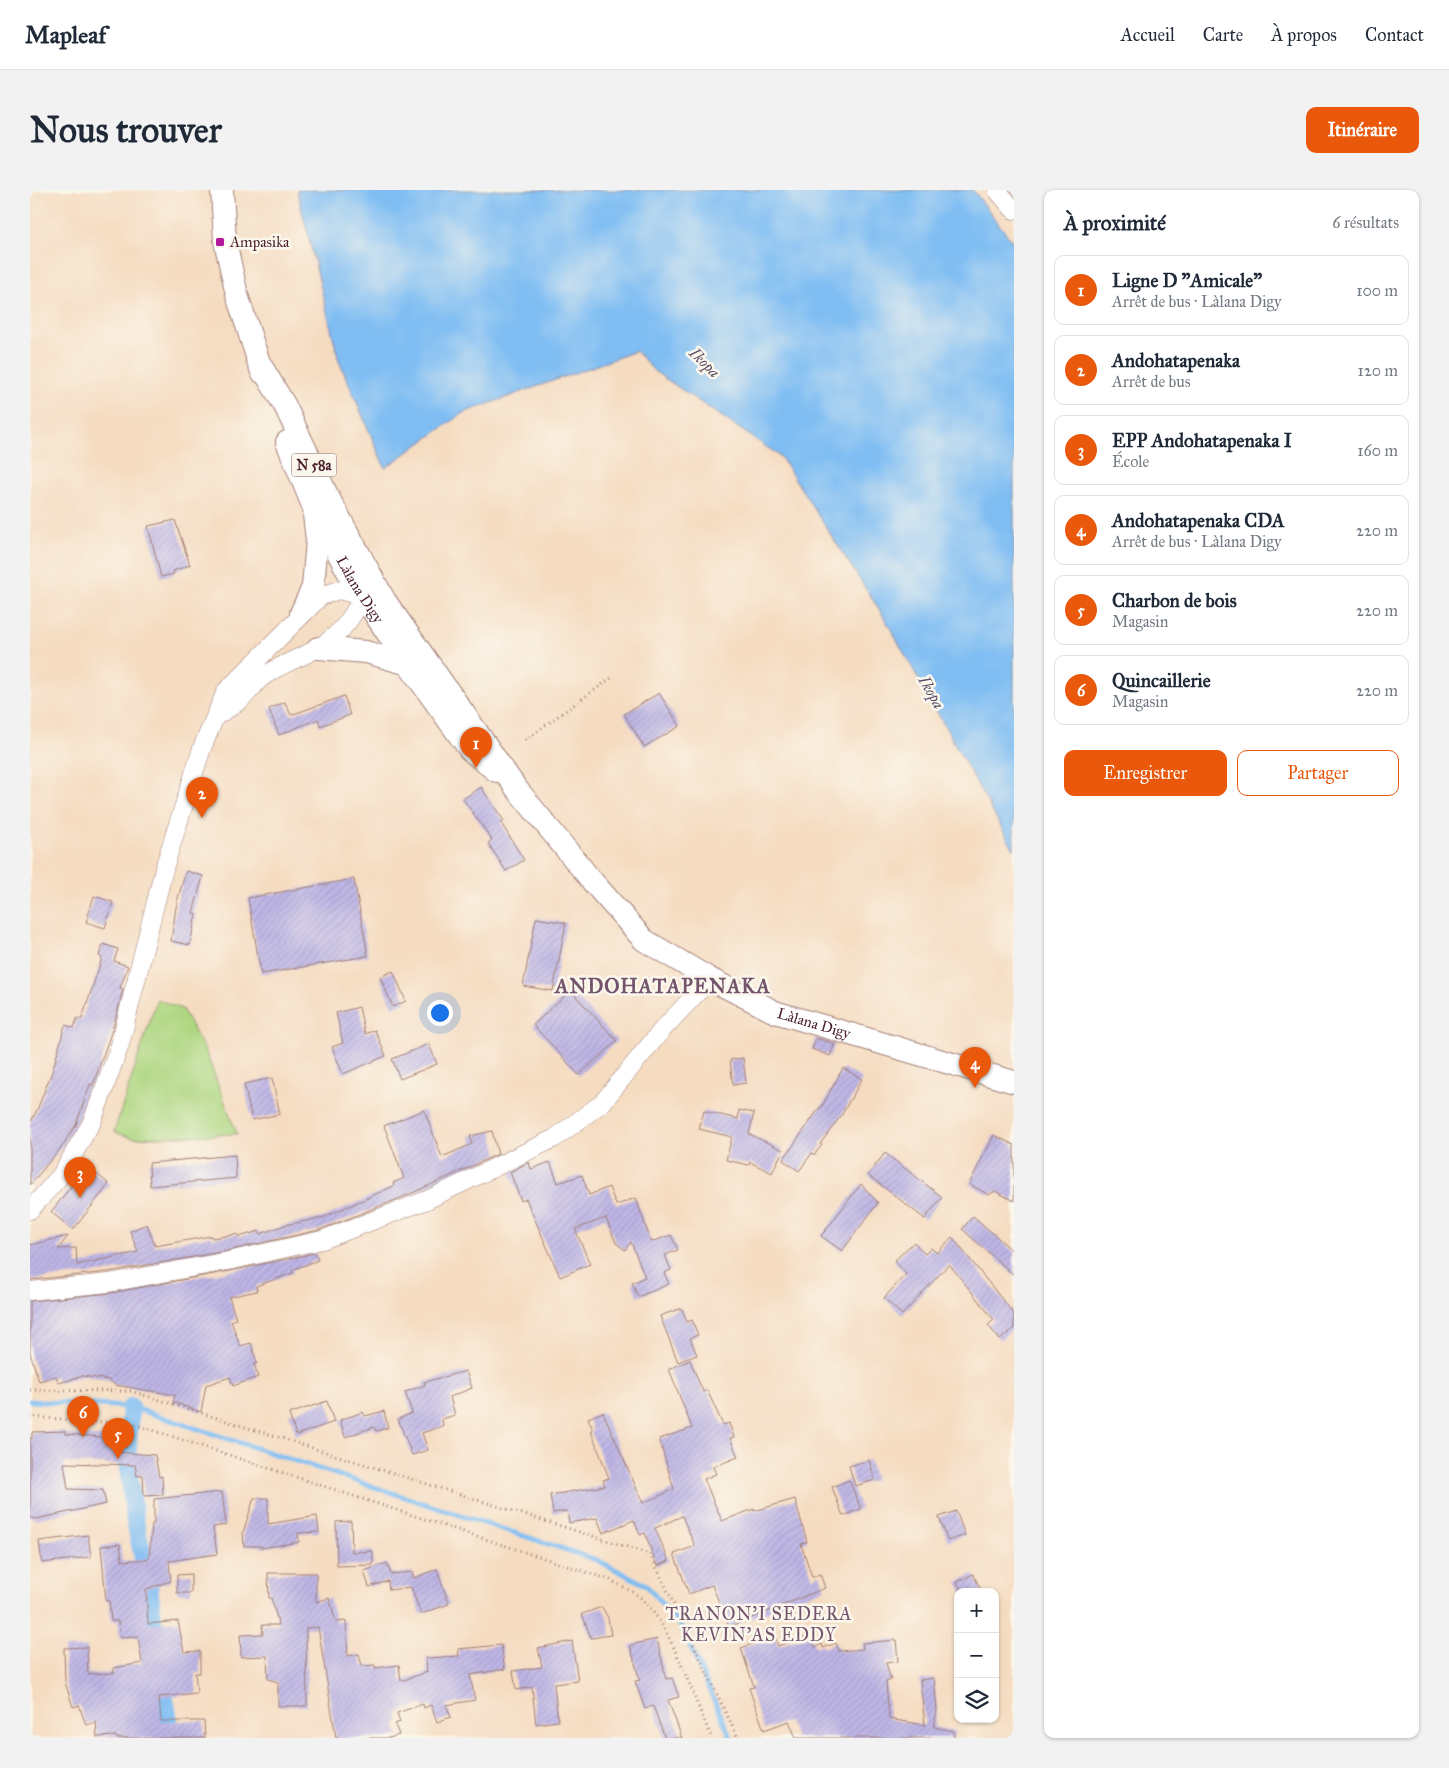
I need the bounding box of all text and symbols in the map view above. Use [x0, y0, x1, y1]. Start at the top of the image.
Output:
text: Mapleaf [25, 20, 106, 50]
text: Accueil [1121, 24, 1175, 46]
text: Carte [1203, 24, 1243, 46]
text: À propos [1271, 24, 1337, 46]
text: Contact [1365, 24, 1424, 46]
button: Itinéraire [1306, 107, 1419, 153]
text: Nous trouver [30, 109, 222, 152]
text: À proximité [1064, 210, 1166, 236]
text: 6 résultats [1332, 213, 1399, 232]
place label: Ampasika [229, 233, 290, 251]
marker: Ampasika [214, 236, 226, 248]
text: Ligne D "Amicale" [1112, 269, 1262, 292]
text: 1 [1078, 281, 1084, 300]
text: 100 m [1356, 281, 1398, 300]
text: Arrêt de bus · Làlana Digy [1112, 292, 1282, 311]
water label: Ikopa [684, 343, 724, 382]
text: Andohatapenaka [1112, 349, 1240, 372]
text: 2 [1077, 361, 1085, 380]
text: 120 m [1358, 361, 1398, 380]
text: Arrêt de bus [1112, 372, 1191, 391]
text: EPP Andohatapenaka I [1112, 429, 1292, 452]
text: 3 [1078, 441, 1084, 460]
text: 160 m [1357, 441, 1398, 460]
text: École [1112, 452, 1149, 471]
road number: N 58a [292, 454, 336, 476]
text: Andohatapenaka CDA [1112, 509, 1285, 532]
text: 4 [1077, 521, 1085, 540]
text: 220 m [1356, 521, 1398, 540]
text: Arrêt de bus · Làlana Digy [1112, 532, 1282, 551]
street label: Làlana Digy [332, 553, 388, 627]
text: Charbon de bois [1112, 589, 1237, 612]
text: 5 [1077, 601, 1085, 620]
text: 220 m [1356, 601, 1398, 620]
text: Magasin [1112, 612, 1168, 631]
text: Quincaillerie [1112, 669, 1211, 692]
water label: Ikopa [913, 671, 949, 713]
text: 6 [1077, 681, 1085, 700]
text: 220 m [1356, 681, 1398, 700]
text: Magasin [1112, 692, 1168, 711]
pin: 1 [460, 727, 492, 768]
button: Enregistrer [1064, 750, 1227, 796]
button: Partager [1237, 750, 1399, 796]
pin: 2 [186, 777, 218, 818]
district label: ANDOHATAPENAKA [553, 974, 771, 998]
your location [427, 1000, 453, 1026]
street label: Làlana Digy [775, 1004, 854, 1043]
pin: 4 [959, 1047, 991, 1088]
pin: 3 [64, 1157, 96, 1198]
pin: 6 [67, 1396, 99, 1437]
pin: 5 [102, 1418, 134, 1459]
map controls [954, 1588, 999, 1723]
button: + [954, 1588, 999, 1633]
district label: TRANON'I SEDERA KEVIN'AS EDDY [666, 1603, 852, 1646]
button: − [954, 1633, 999, 1678]
button: layers [954, 1678, 999, 1723]

